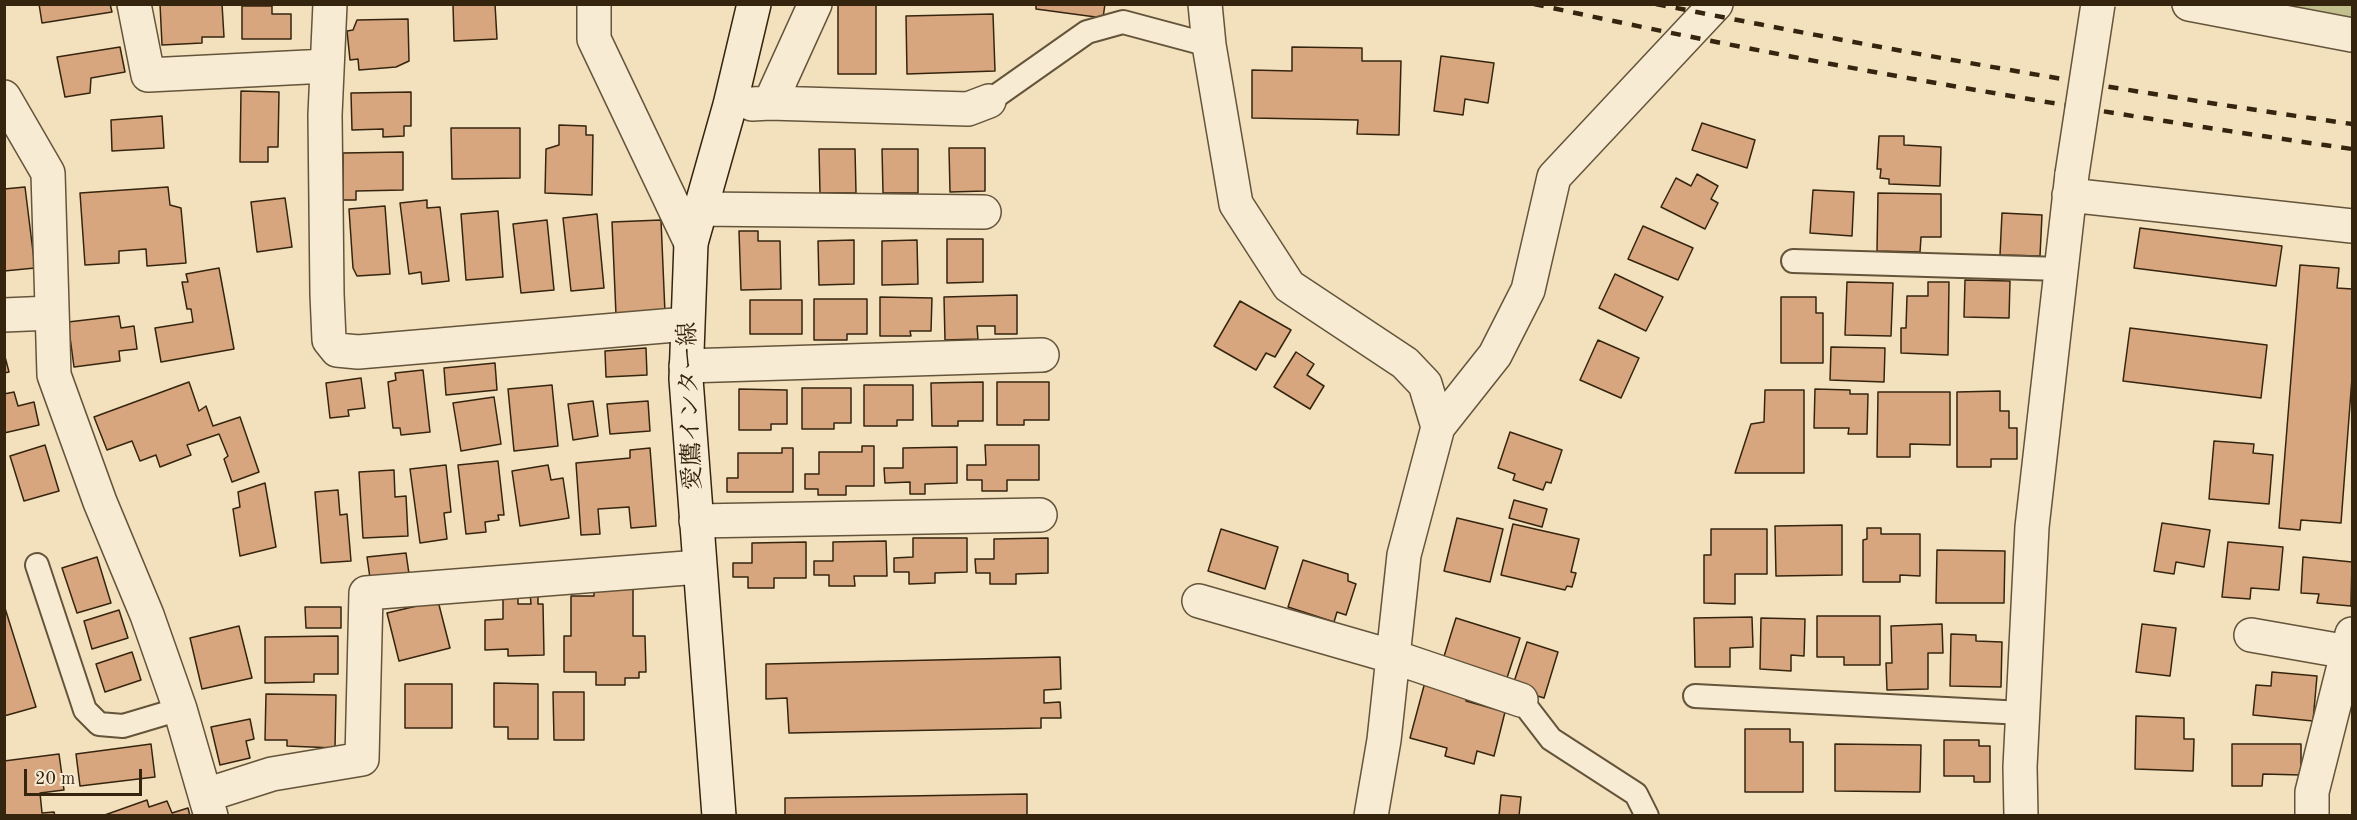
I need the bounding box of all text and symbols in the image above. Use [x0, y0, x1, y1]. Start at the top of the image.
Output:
street label: 愛鷹インター線 [674, 322, 708, 490]
scale bar [27, 757, 146, 795]
text: 20 m [35, 770, 75, 788]

